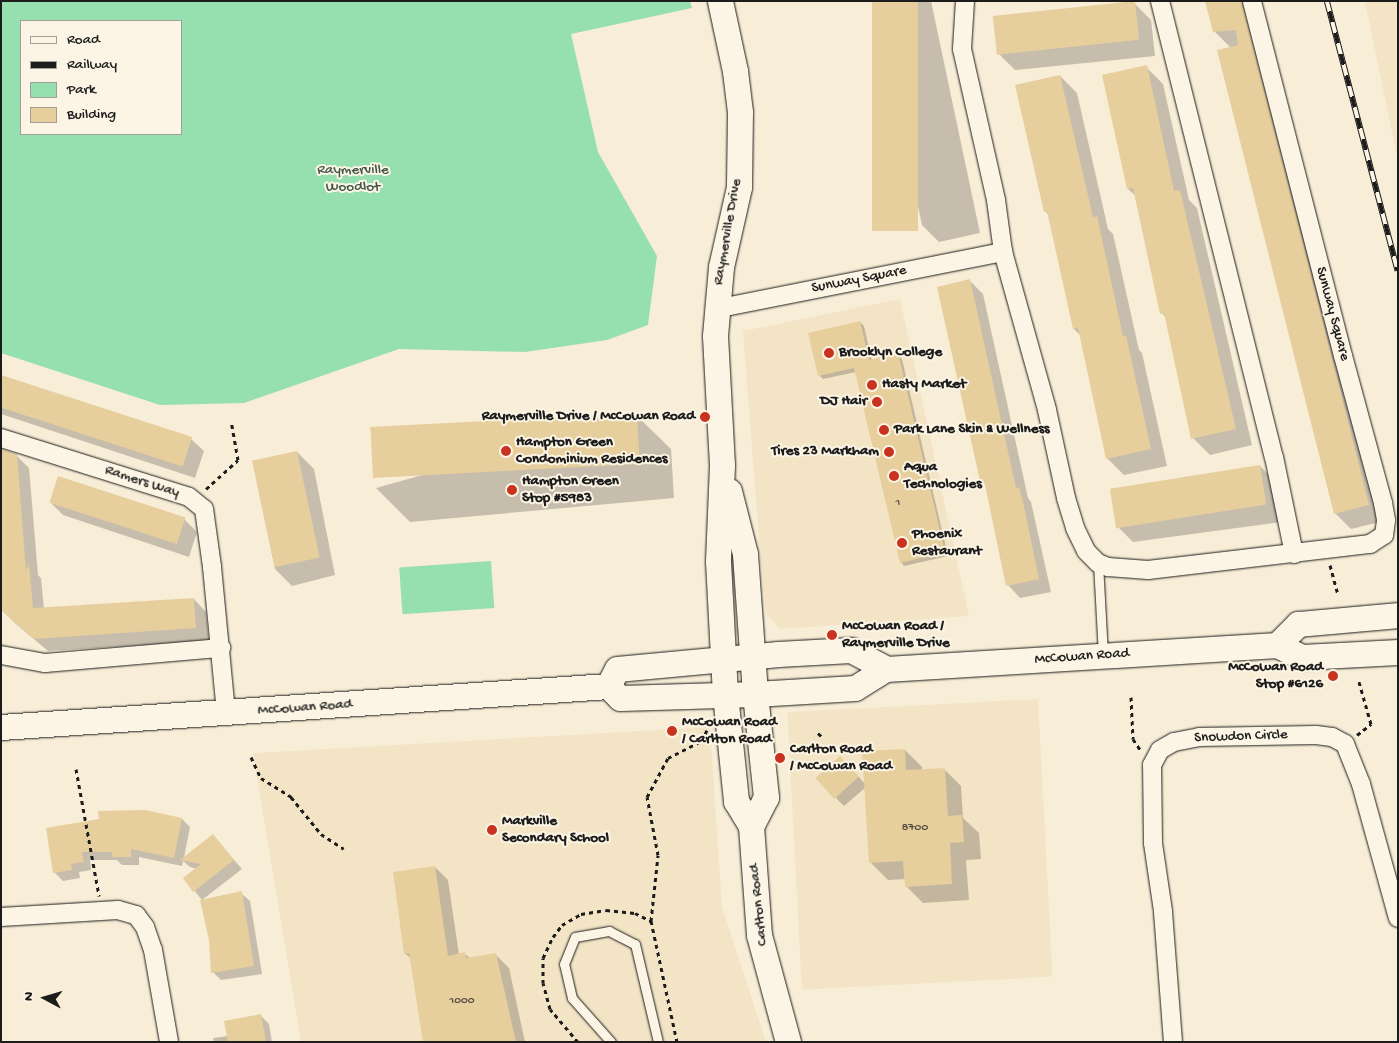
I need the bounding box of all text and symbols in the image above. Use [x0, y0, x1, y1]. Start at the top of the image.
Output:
legend [20, 20, 182, 135]
text: Road [67, 31, 100, 49]
text: Railway [67, 56, 117, 74]
text: Park [67, 81, 96, 99]
text: Building [67, 106, 116, 124]
park label: Raymerville Woodlot [317, 161, 389, 196]
street label: Raymerville Drive [710, 177, 746, 287]
street label: Sunway Square [810, 262, 908, 298]
street label: Sunway Square [1311, 265, 1353, 363]
place label: Brooklyn College [839, 344, 942, 362]
marker: Brooklyn College [823, 347, 835, 359]
place label: Hasty Market [882, 376, 966, 394]
marker: Hasty Market [866, 379, 878, 391]
place label: DJ Hair [820, 393, 867, 411]
marker: DJ Hair [871, 396, 883, 408]
place label: Raymerville Drive / McCowan Road [482, 408, 695, 426]
marker: Raymerville Drive / McCowan Road [699, 411, 711, 423]
place label: Park Lane Skin & Wellness [894, 421, 1049, 439]
marker: Park Lane Skin & Wellness [878, 424, 890, 436]
place label: Hampton Green Condominium Residences [516, 433, 668, 468]
place label: Tires 23 Markham [771, 443, 879, 461]
marker: Hampton Green Condominium Residences [500, 445, 512, 457]
marker: Tires 23 Markham [883, 446, 895, 458]
place label: Aqua Technologies [904, 458, 982, 493]
street label: Ramers Way [102, 461, 182, 503]
marker: Aqua Technologies [888, 470, 900, 482]
place label: Hampton Green Stop #5983 [522, 472, 619, 507]
marker: Hampton Green Stop #5983 [506, 484, 518, 496]
house number: 1 [896, 497, 900, 511]
place label: Phoenix Restaurant [912, 525, 981, 560]
marker: Phoenix Restaurant [896, 537, 908, 549]
place label: McCowan Road / Raymerville Drive [842, 617, 950, 652]
marker: McCowan Road / Raymerville Drive [826, 629, 838, 641]
street label: McCowan Road [1034, 645, 1130, 669]
place label: McCowan Road Stop #6126 [1228, 658, 1323, 693]
marker: McCowan Road Stop #6126 [1327, 670, 1339, 682]
street label: McCowan Road [257, 696, 353, 720]
place label: McCowan Road / Carlton Road [682, 713, 777, 748]
marker: McCowan Road / Carlton Road [666, 725, 678, 737]
street label: Snowdon Circle [1194, 726, 1288, 748]
place label: Carlton Road / McCowan Road [790, 740, 892, 775]
marker: Carlton Road / McCowan Road [774, 752, 786, 764]
place label: Markville Secondary School [502, 812, 609, 847]
house number: 8700 [902, 822, 928, 836]
marker: Markville Secondary School [486, 824, 498, 836]
street label: Carlton Road [746, 863, 772, 947]
north arrow [20, 973, 70, 1023]
text: N [21, 991, 39, 1002]
house number: 1000 [449, 995, 475, 1009]

